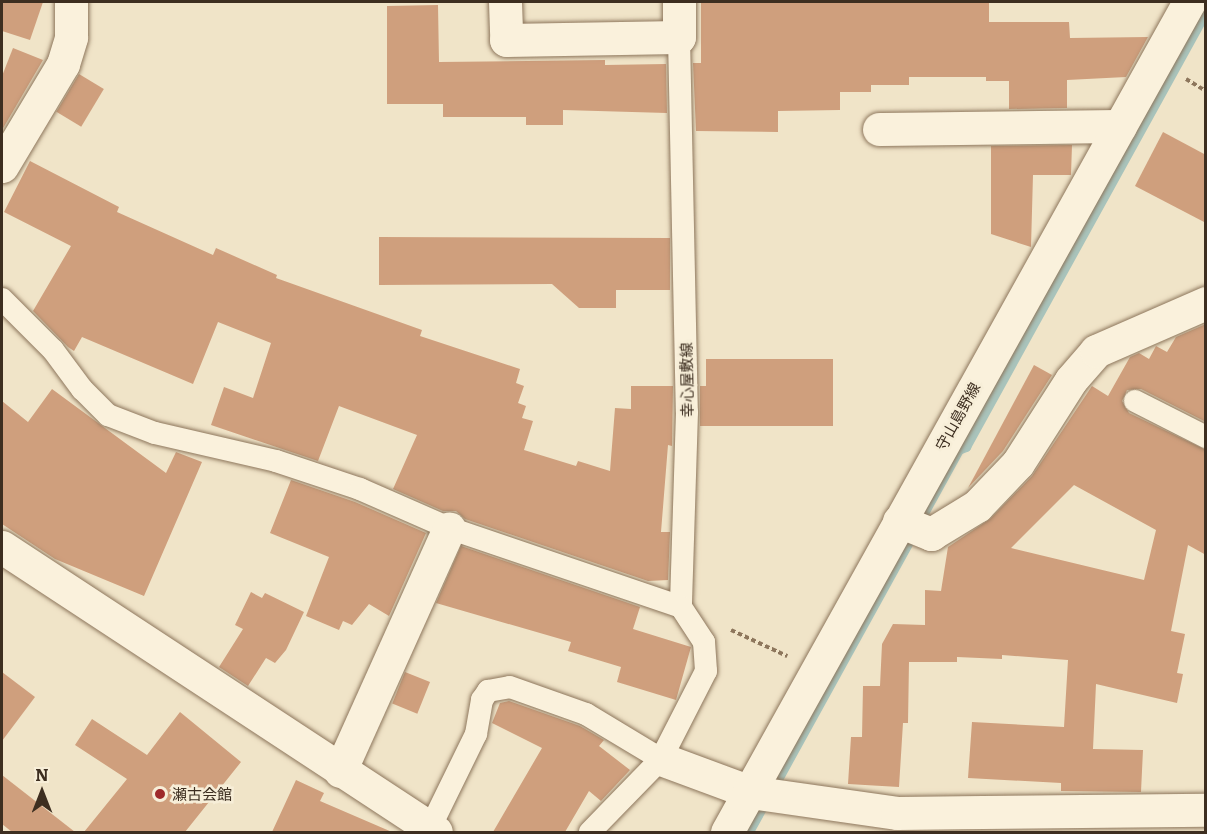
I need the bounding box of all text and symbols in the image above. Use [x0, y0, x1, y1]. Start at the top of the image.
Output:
street label: 幸心屋敷線 [676, 342, 696, 418]
street label: 守山島野線 [931, 379, 983, 453]
north arrow [12, 762, 72, 822]
text: N [35, 762, 49, 786]
place label: 瀬古会館 [172, 785, 232, 803]
marker: 瀬古会館 [153, 787, 167, 801]

